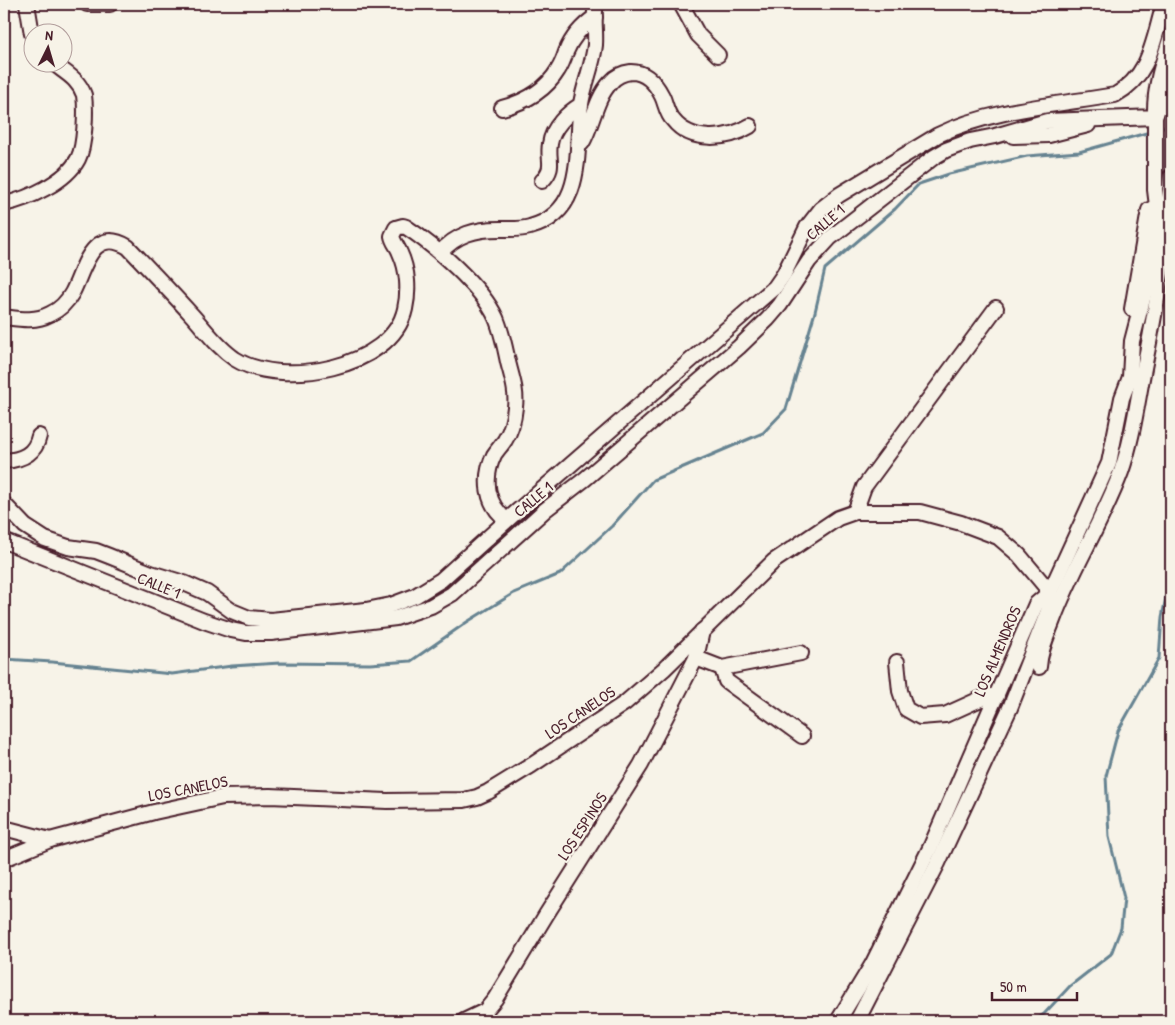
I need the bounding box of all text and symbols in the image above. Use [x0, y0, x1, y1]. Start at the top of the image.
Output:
north arrow [22, 22, 72, 72]
text: N [45, 25, 54, 44]
street label: CALLE 1 [801, 199, 849, 245]
street label: CALLE 1 [509, 476, 557, 522]
street label: CALLE 1 [134, 566, 184, 604]
street label: LOS ALMENDROS [968, 602, 1026, 699]
street label: LOS CANELOS [541, 680, 620, 744]
street label: LOS CANELOS [147, 769, 230, 806]
street label: LOS ESPINOS [552, 787, 612, 864]
scale bar [992, 970, 1078, 1002]
text: 50 m [1000, 976, 1027, 997]

